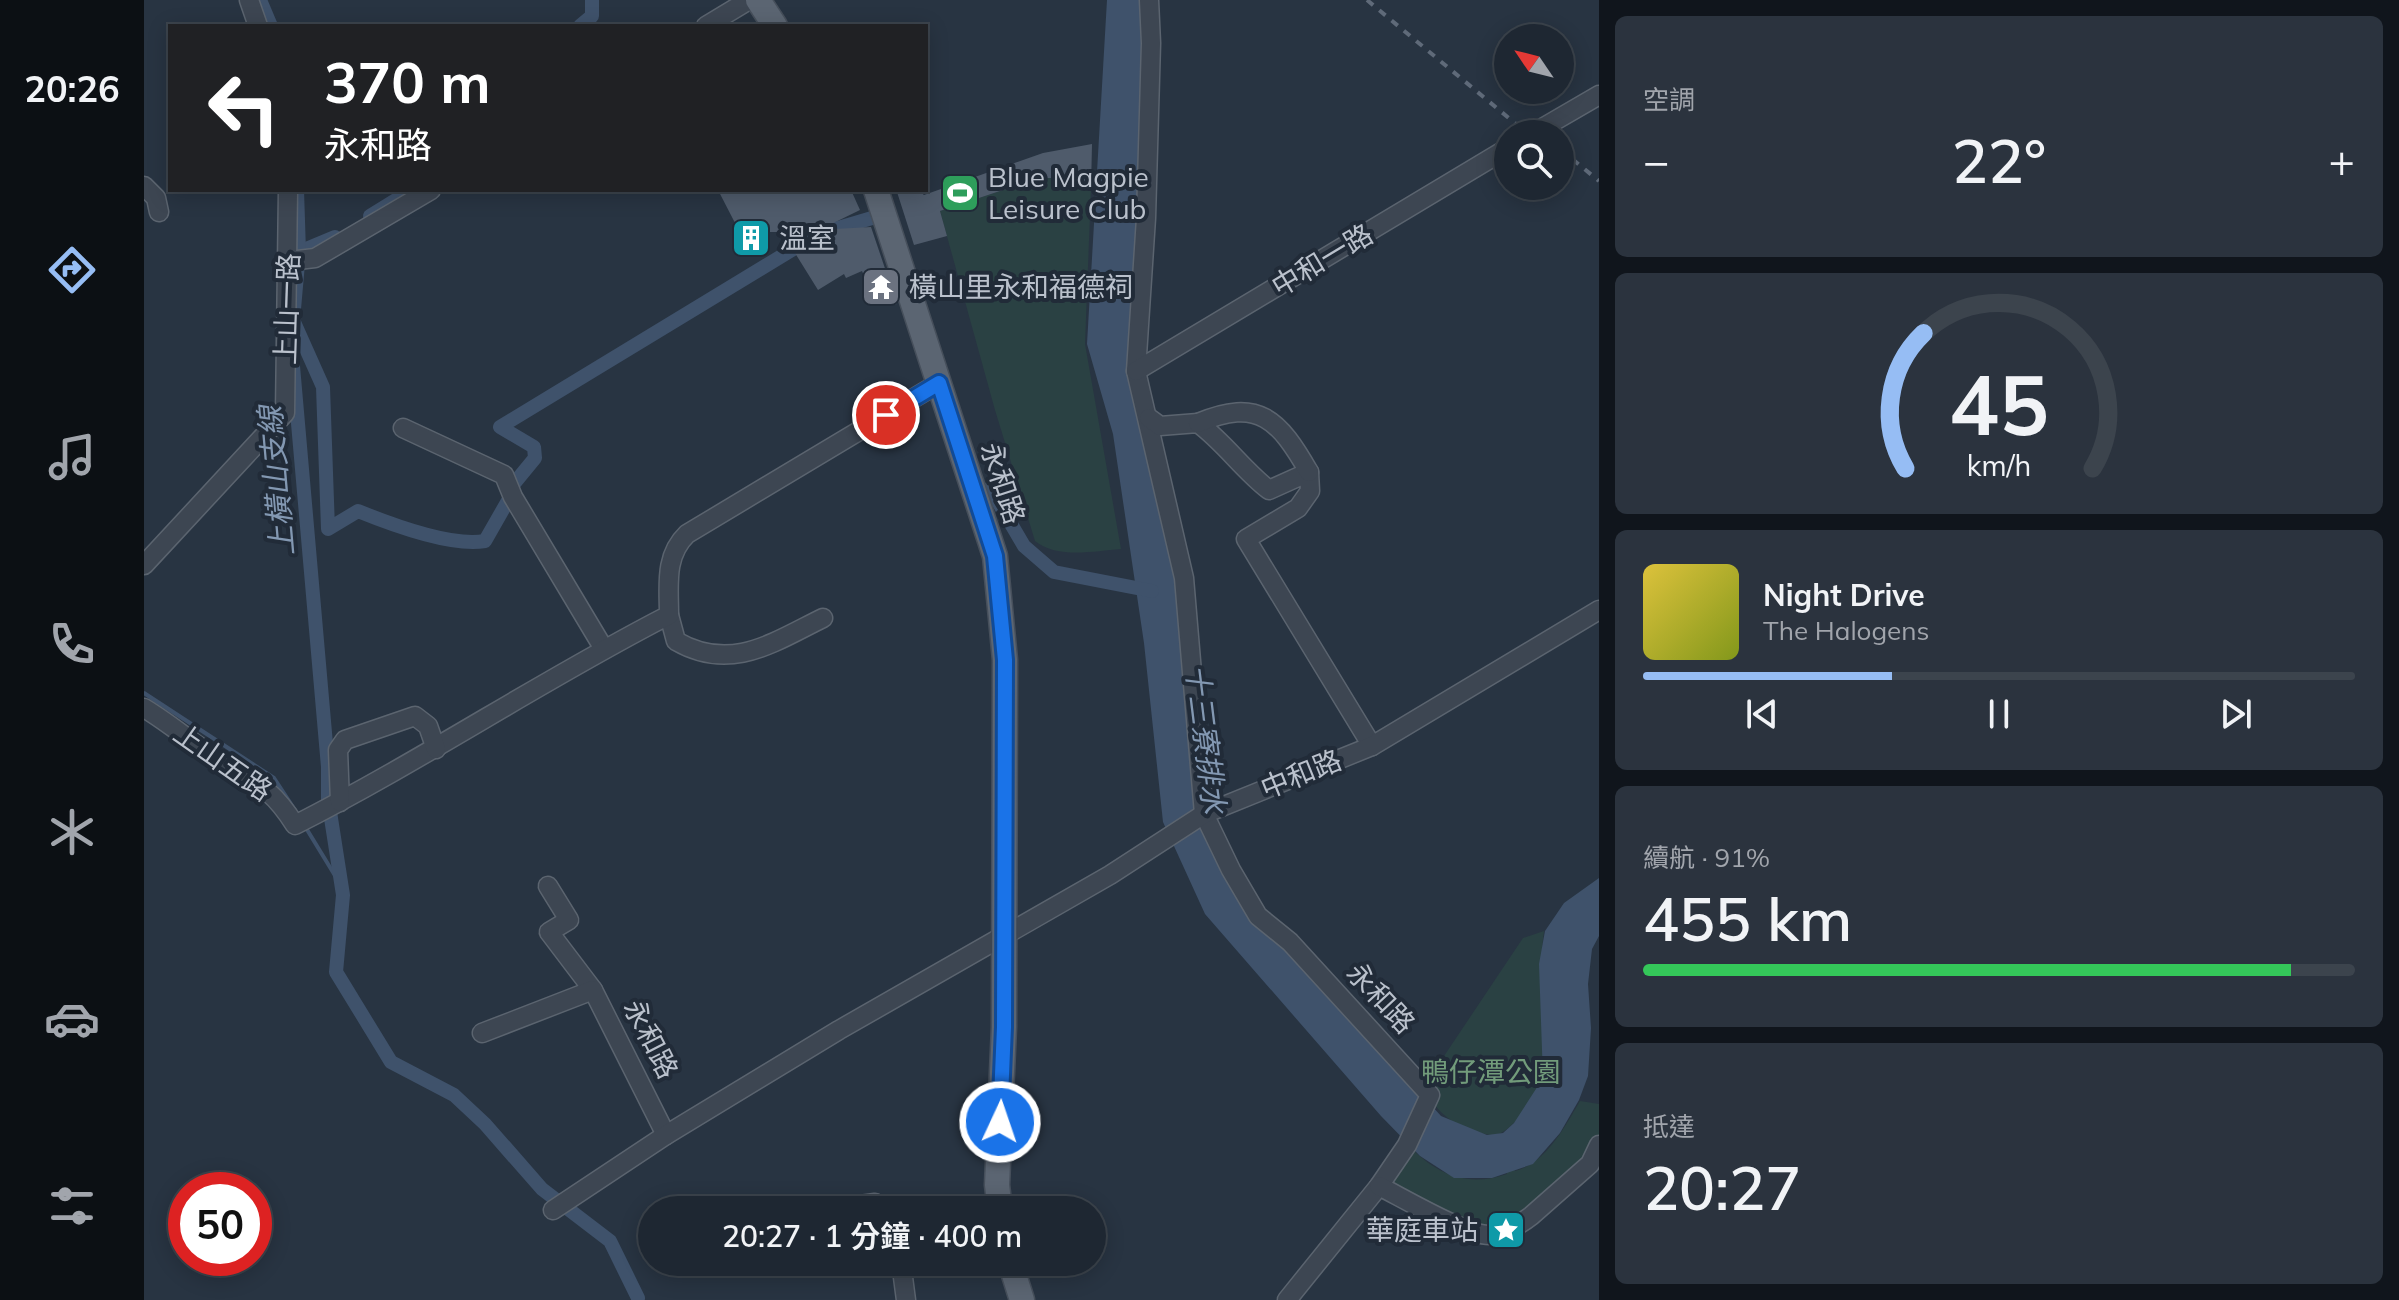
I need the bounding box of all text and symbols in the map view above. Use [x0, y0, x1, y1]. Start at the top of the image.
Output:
north arrow [1494, 24, 1574, 104]
map controls [1494, 24, 1574, 200]
text: 370 m [324, 47, 491, 117]
icon: left [192, 56, 296, 160]
text: 20:26 [24, 66, 120, 111]
text: 空調 [1643, 83, 1695, 116]
button: search [1494, 120, 1574, 200]
text: 永和路 [324, 122, 432, 167]
text: 22° [1952, 123, 2046, 198]
text: − [1643, 133, 1669, 188]
text: + [2329, 133, 2355, 188]
place label: Blue Magpie Leisure Club [988, 159, 1149, 226]
sports icon: Blue Magpie Leisure Club [939, 172, 981, 214]
street label: 中和一路 [1265, 216, 1379, 303]
building icon: 溫室 [730, 217, 772, 259]
place label: 溫室 [779, 220, 835, 255]
icon: directions [44, 242, 100, 298]
street label: 上山一路 [267, 252, 306, 366]
temple icon: 橫山里永和福德祠 [860, 266, 902, 308]
place label: 橫山里永和福德祠 [909, 269, 1133, 304]
text: 45 [1949, 351, 2049, 456]
pin [852, 381, 920, 449]
icon: arrive [864, 393, 908, 437]
water label: 上橫山支線 [250, 402, 301, 557]
icon: music [44, 429, 100, 485]
street label: 永和路 [974, 437, 1033, 528]
text: km/h [1967, 447, 2031, 483]
text: Night Drive [1763, 576, 1925, 614]
text: The Halogens [1763, 614, 1929, 647]
icon: phone [44, 616, 100, 672]
water label: 十三寮排水 [1178, 662, 1234, 818]
icon: previous [1740, 692, 1784, 736]
icon: pause [1977, 692, 2021, 736]
icon: next [2214, 692, 2258, 736]
street label: 上山五路 [167, 715, 279, 808]
street label: 中和路 [1255, 742, 1346, 805]
icon: climate [44, 804, 100, 860]
text: 續航 · 91% [1643, 841, 1770, 874]
text: 455 km [1643, 881, 1852, 956]
street label: 永和路 [1340, 955, 1423, 1040]
icon: car [44, 991, 100, 1047]
street label: 永和路 [617, 993, 686, 1084]
park label: 鴨仔潭公園 [1421, 1054, 1561, 1089]
position arrow [958, 1080, 1042, 1164]
text: 抵達 [1643, 1110, 1695, 1143]
text: 20:27 [1643, 1150, 1801, 1225]
speed limit sign: 50 [168, 1172, 272, 1276]
icon: filters [44, 1178, 100, 1234]
place icon: 華庭車站 [1485, 1209, 1527, 1251]
place label: 華庭車站 [1366, 1212, 1478, 1247]
text: 20:27 · 1 分鐘 · 400 m [722, 1217, 1022, 1255]

